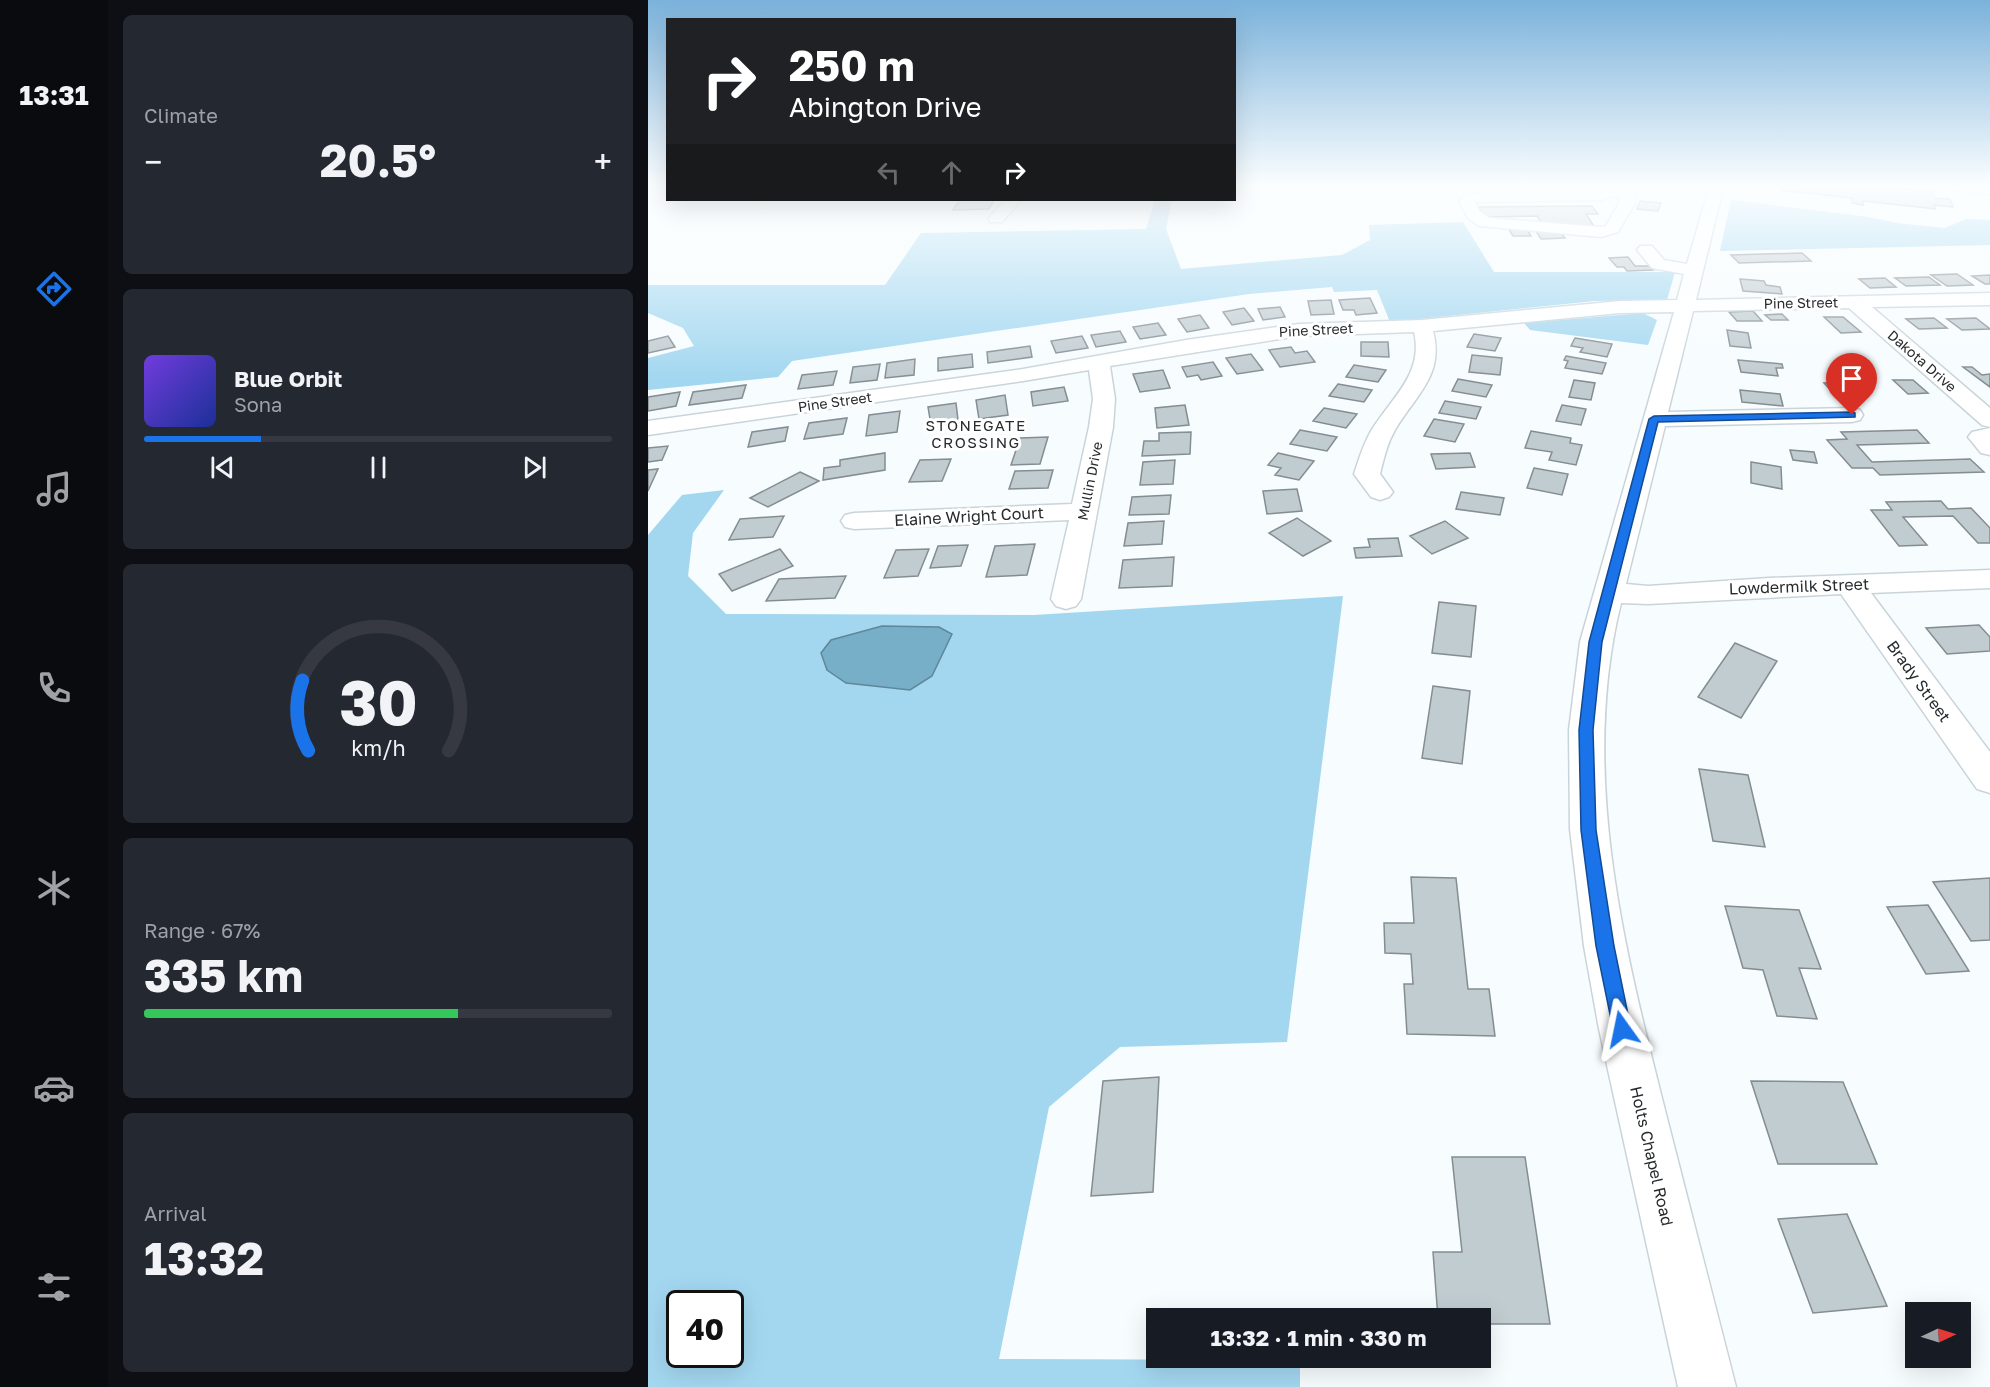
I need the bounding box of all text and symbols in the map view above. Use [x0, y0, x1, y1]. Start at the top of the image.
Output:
text: 250 m [789, 40, 915, 90]
icon: right [690, 42, 768, 120]
text: 13:31 [19, 79, 89, 111]
text: Abington Drive [789, 91, 981, 123]
text: Climate [144, 103, 218, 127]
text: 20.5° [320, 133, 436, 187]
text: − [144, 142, 162, 181]
text: + [594, 142, 612, 181]
icon: left [872, 156, 905, 189]
icon: ahead [935, 156, 968, 189]
icon: right [998, 156, 1031, 189]
icon: directions [33, 268, 75, 310]
street label: Pine Street [1764, 293, 1838, 312]
street label: Pine Street [1278, 319, 1354, 340]
street label: Dakota Drive [1885, 326, 1960, 395]
pin [1826, 353, 1877, 415]
icon: arrive [1835, 362, 1868, 395]
text: Blue Orbit [234, 365, 342, 392]
street label: Pine Street [797, 388, 873, 415]
text: Sona [234, 392, 282, 416]
district label: STONEGATE CROSSING [925, 416, 1027, 451]
street label: Mullin Drive [1074, 440, 1105, 522]
icon: previous [206, 451, 239, 484]
icon: pause [362, 451, 395, 484]
icon: next [518, 451, 551, 484]
icon: music [33, 468, 75, 510]
street label: Elaine Wright Court [894, 502, 1044, 530]
street label: Lowdermilk Street [1728, 574, 1870, 598]
street label: Brady Street [1883, 636, 1955, 726]
text: 30 [339, 664, 417, 739]
icon: phone [33, 667, 75, 709]
text: km/h [351, 735, 405, 761]
icon: climate [33, 867, 75, 909]
text: Range · 67% [144, 918, 260, 942]
text: 335 km [144, 948, 303, 1002]
position arrow [1590, 997, 1654, 1061]
icon: car [33, 1067, 75, 1109]
street label: Holts Chapel Road [1626, 1084, 1678, 1228]
text: Arrival [144, 1201, 207, 1225]
text: 13:32 [144, 1231, 264, 1285]
icon: filters [33, 1266, 75, 1308]
speed limit sign: 40 [666, 1290, 744, 1368]
north arrow [1905, 1302, 1971, 1368]
map controls [1905, 1302, 1971, 1368]
text: 13:32 · 1 min · 330 m [1210, 1324, 1427, 1351]

